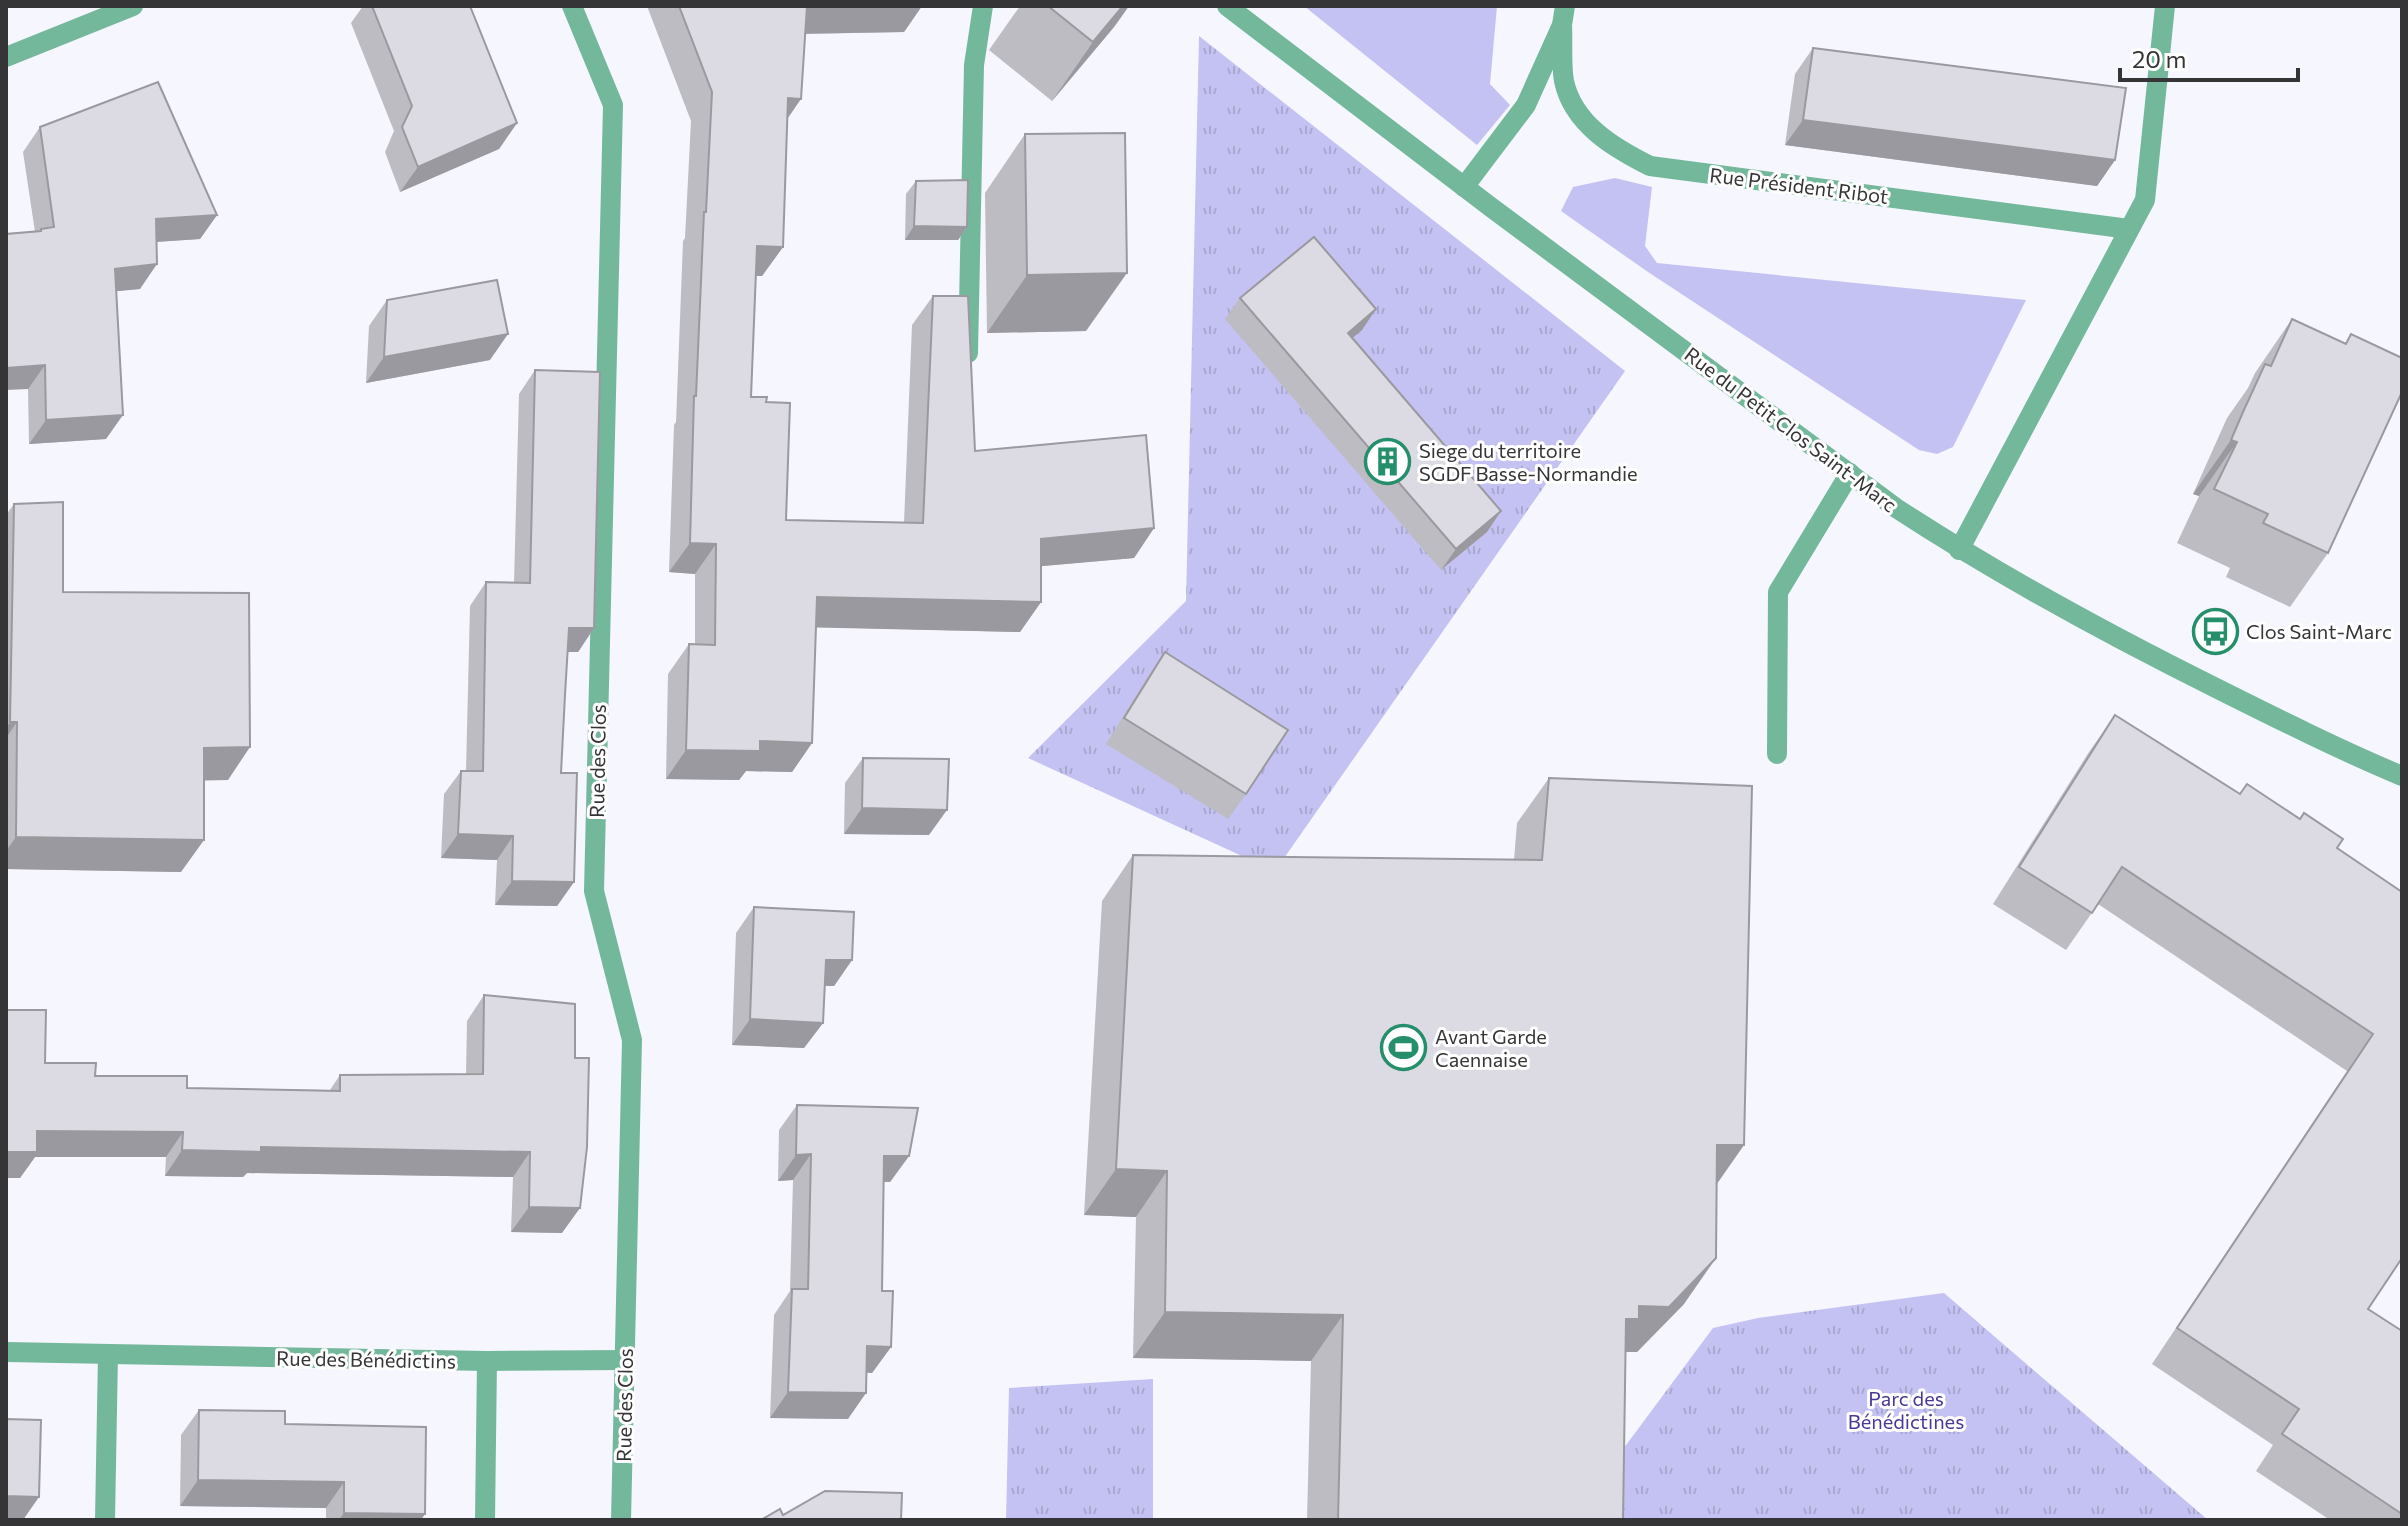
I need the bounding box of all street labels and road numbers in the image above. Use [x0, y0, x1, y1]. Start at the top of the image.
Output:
street label: Rue Président Ribot [1708, 162, 1890, 208]
street label: Rue du Petit Clos Saint-Marc [1680, 341, 1902, 517]
street label: Rue des Clos [584, 704, 610, 818]
street label: Rue des Bénédictins [276, 1345, 456, 1373]
street label: Rue des Clos [611, 1348, 637, 1462]

